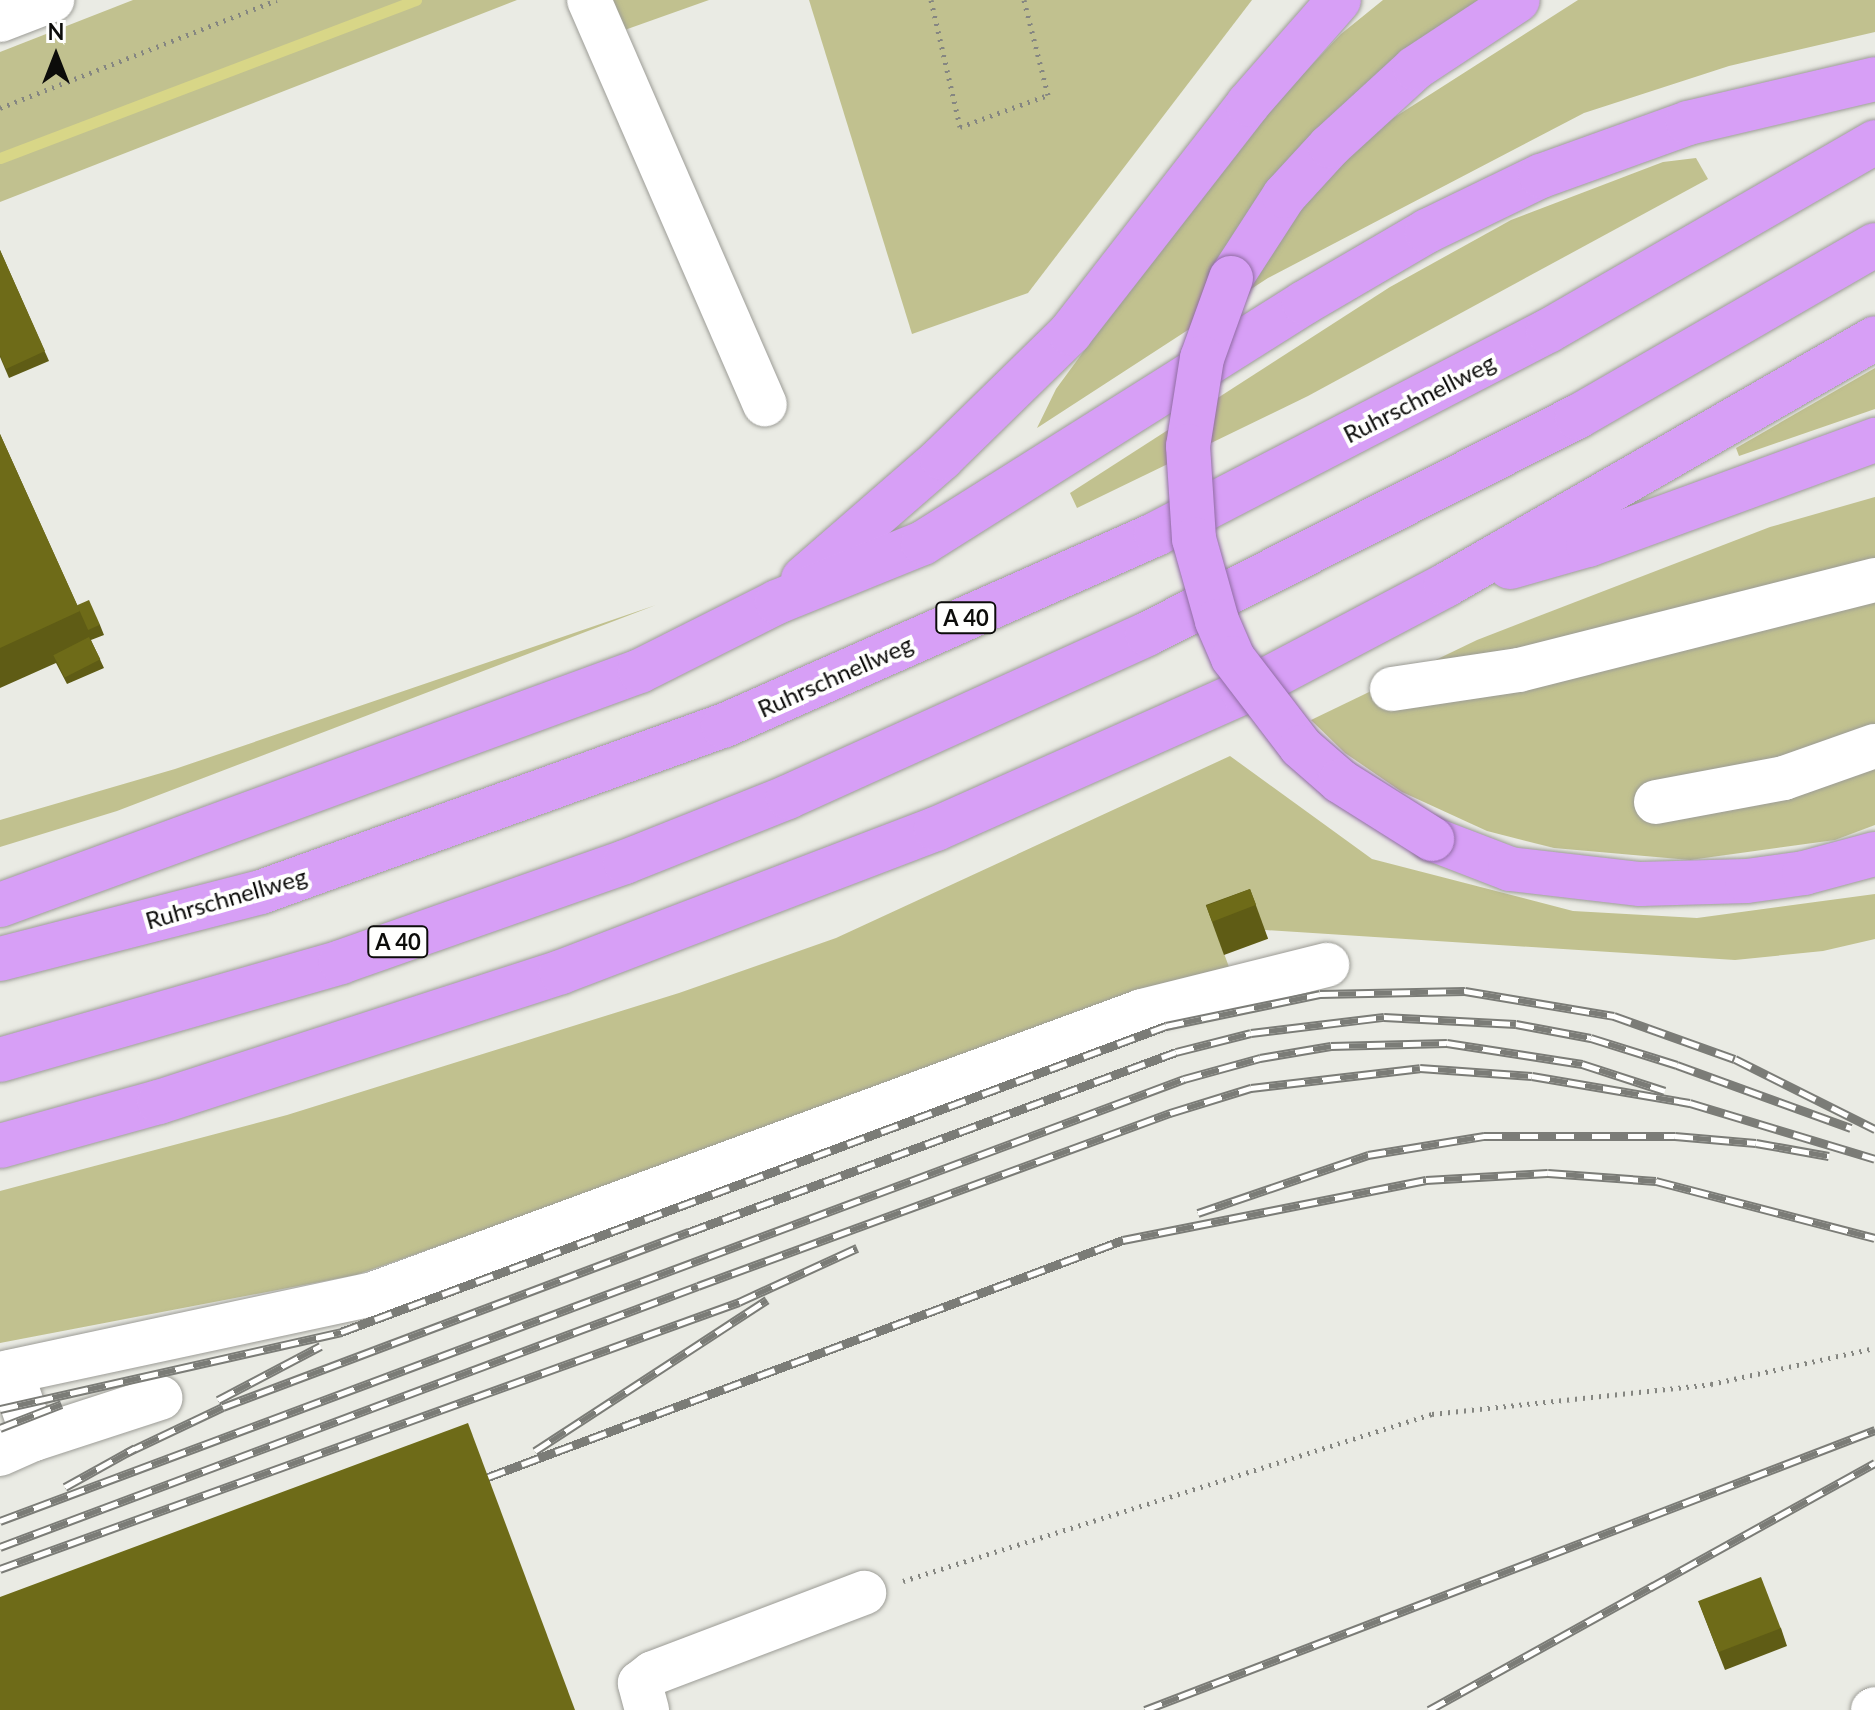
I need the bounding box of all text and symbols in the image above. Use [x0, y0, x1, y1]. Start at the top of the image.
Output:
north arrow [16, 16, 96, 96]
text: N [48, 18, 64, 45]
street label: Ruhrschnellweg [1338, 347, 1500, 449]
road number: A 40 [934, 600, 998, 636]
street label: Ruhrschnellweg [753, 629, 917, 723]
street label: Ruhrschnellweg [142, 861, 310, 935]
road number: A 40 [366, 924, 430, 960]

